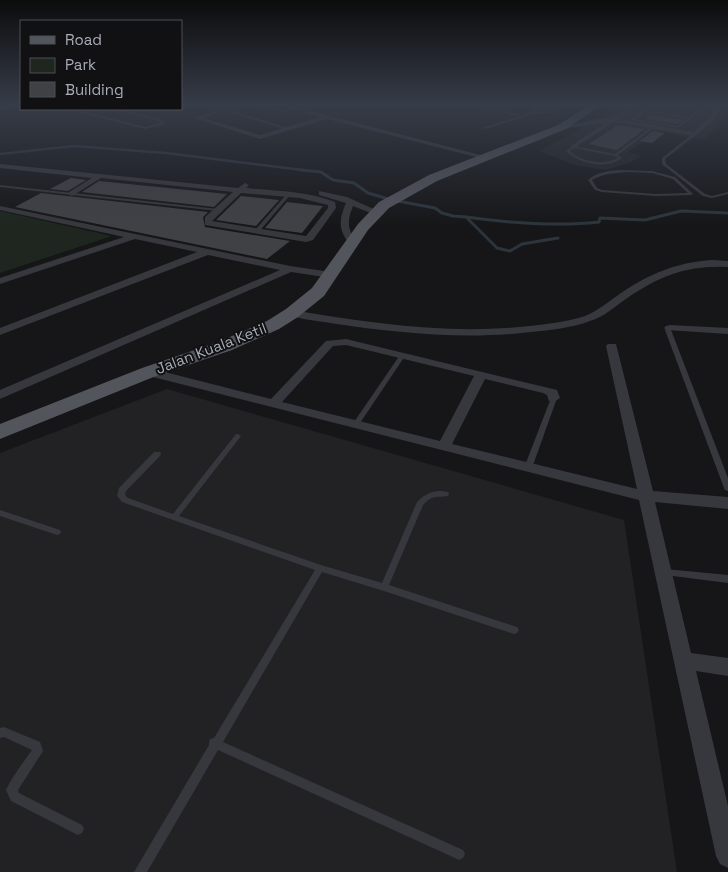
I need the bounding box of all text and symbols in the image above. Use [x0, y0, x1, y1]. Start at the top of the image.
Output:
legend [20, 20, 182, 110]
text: Road [65, 30, 102, 49]
text: Park [65, 55, 96, 74]
text: Building [65, 80, 124, 99]
street label: Jalan Kuala Ketil [153, 318, 269, 378]

